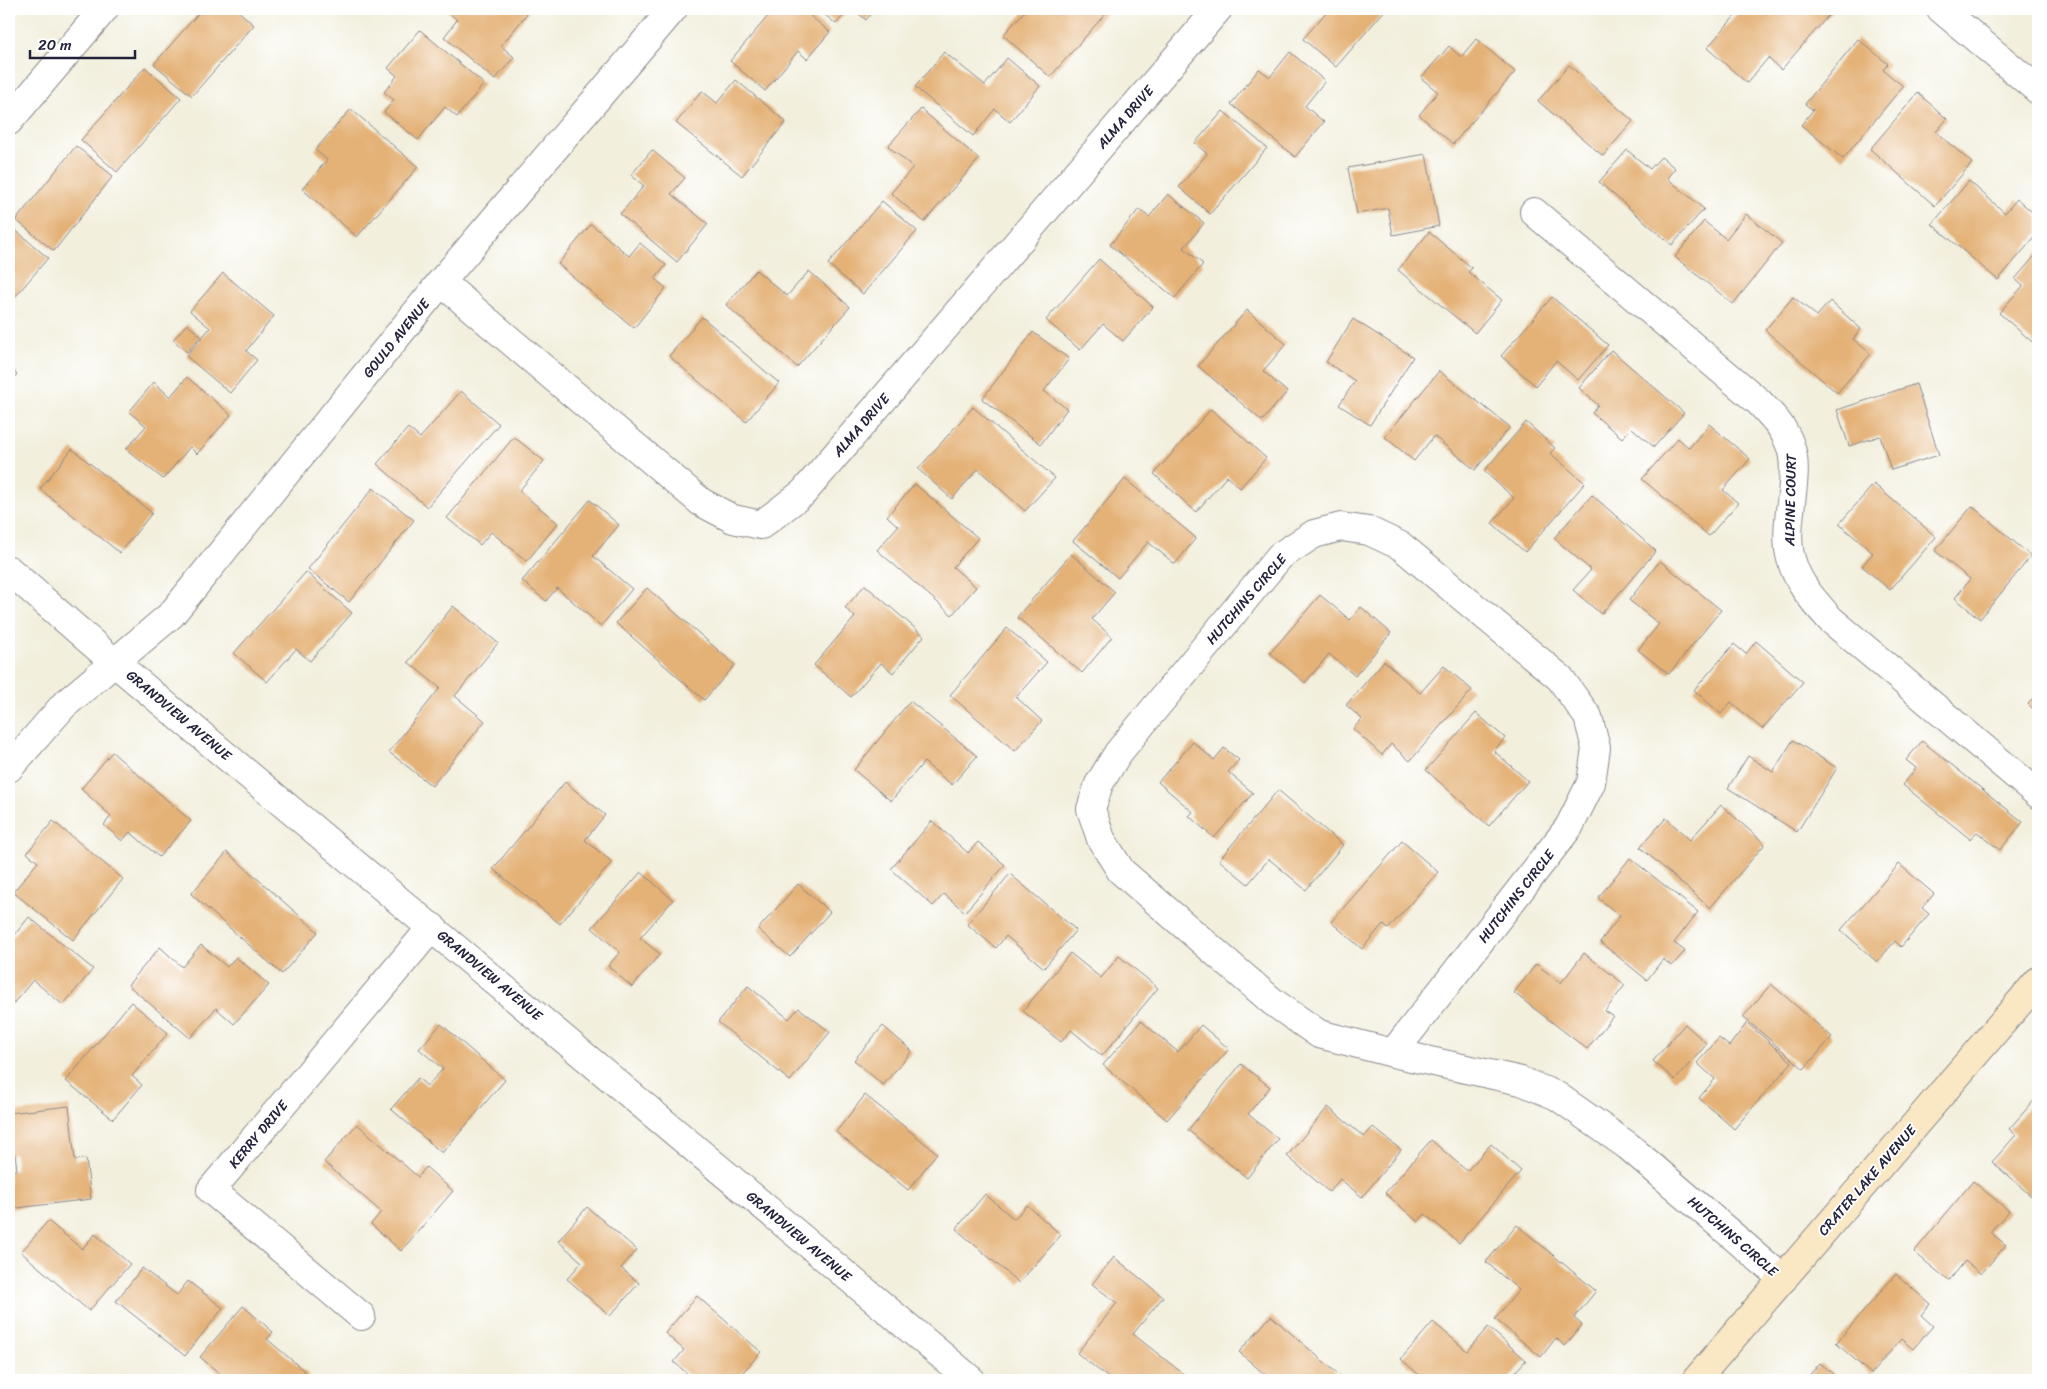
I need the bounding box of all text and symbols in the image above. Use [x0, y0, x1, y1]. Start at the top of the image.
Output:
scale bar [30, 28, 135, 60]
text: 20 m [38, 32, 72, 58]
street label: ALMA DRIVE [1090, 79, 1161, 156]
street label: GOULD AVENUE [356, 292, 437, 384]
street label: ALMA DRIVE [826, 387, 897, 464]
street label: ALPINE COURT [1777, 453, 1804, 547]
street label: HUTCHINS CIRCLE [1200, 547, 1294, 650]
street label: GRANDVIEW AVENUE [120, 664, 238, 768]
street label: HUTCHINS CIRCLE [1472, 843, 1562, 949]
street label: GRANDVIEW AVENUE [431, 924, 549, 1028]
street label: KERRY DRIVE [222, 1094, 295, 1174]
street label: CRATER LAKE AVENUE [1812, 1118, 1924, 1242]
street label: GRANDVIEW AVENUE [740, 1185, 858, 1289]
street label: HUTCHINS CIRCLE [1682, 1190, 1785, 1284]

